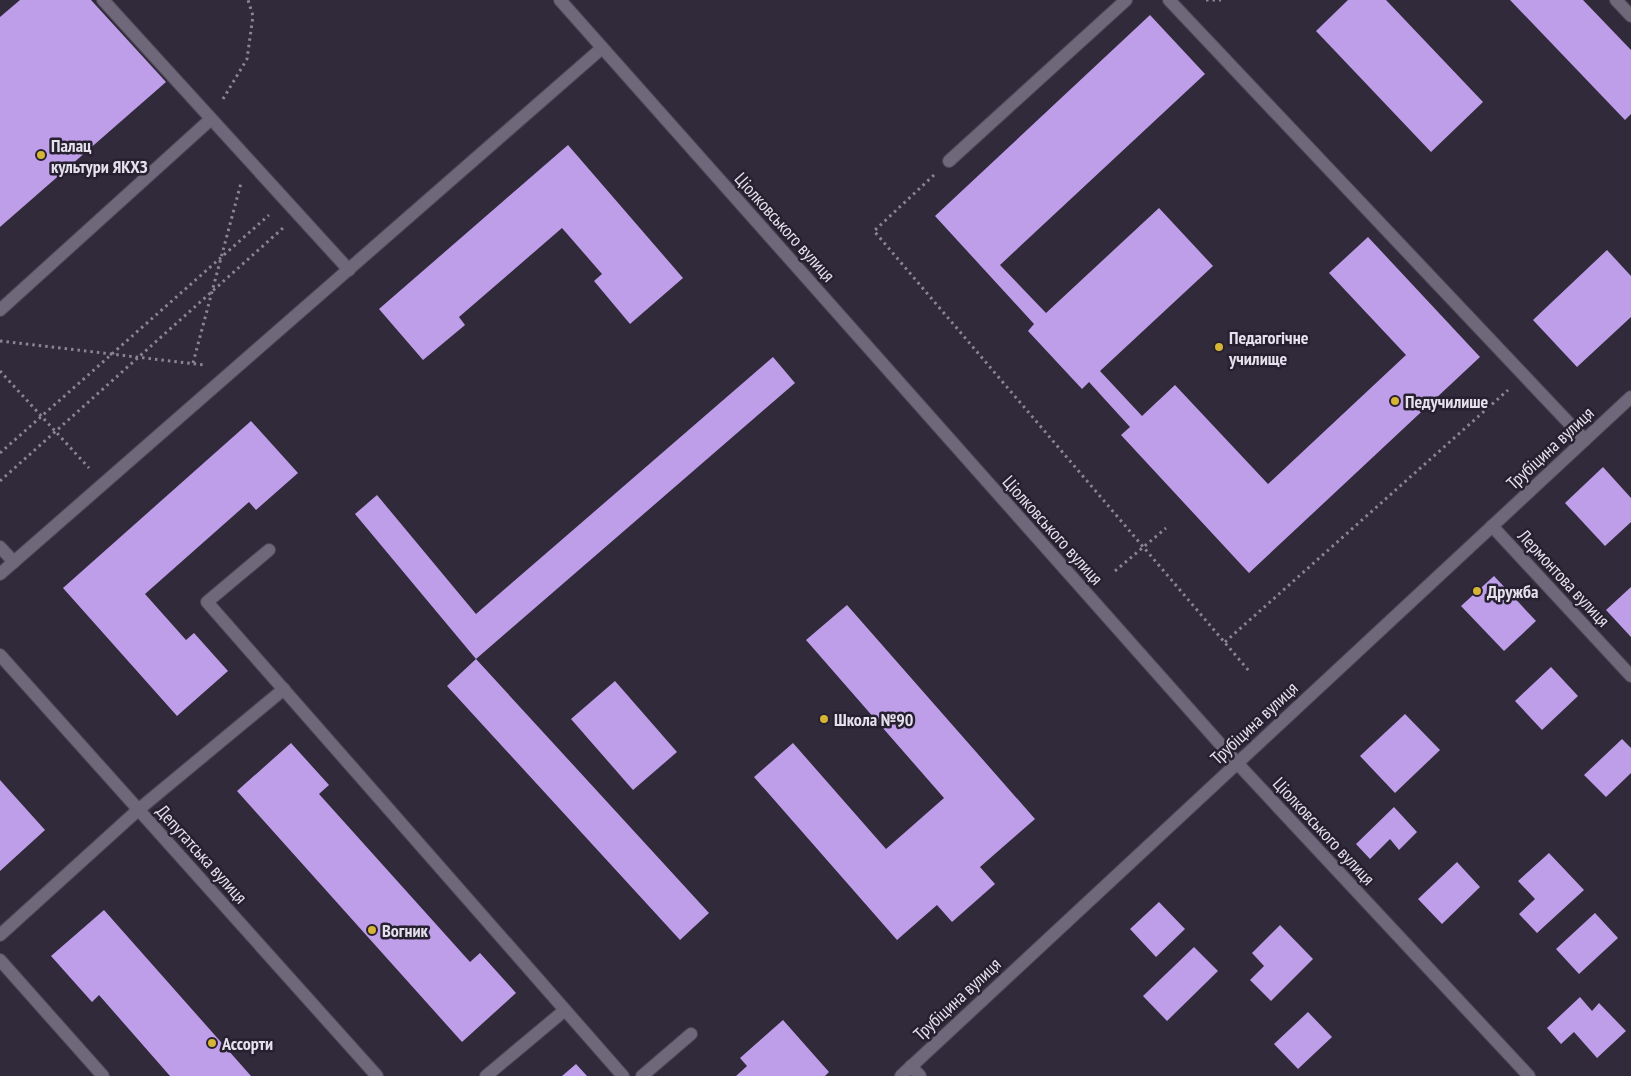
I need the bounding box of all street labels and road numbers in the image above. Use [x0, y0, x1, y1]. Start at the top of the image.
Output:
street label: Ціолковського вулиця [730, 168, 840, 286]
street label: Трубіцина вулиця [1502, 402, 1599, 494]
street label: Ціолковського вулиця [998, 471, 1108, 589]
street label: Лермонтова вулиця [1512, 524, 1615, 632]
street label: Трубіцина вулиця [1206, 677, 1303, 769]
street label: Ціолковського вулиця [1268, 772, 1380, 890]
street label: Депутатська вулиця [152, 800, 252, 908]
street label: Трубіцина вулиця [909, 953, 1006, 1045]

